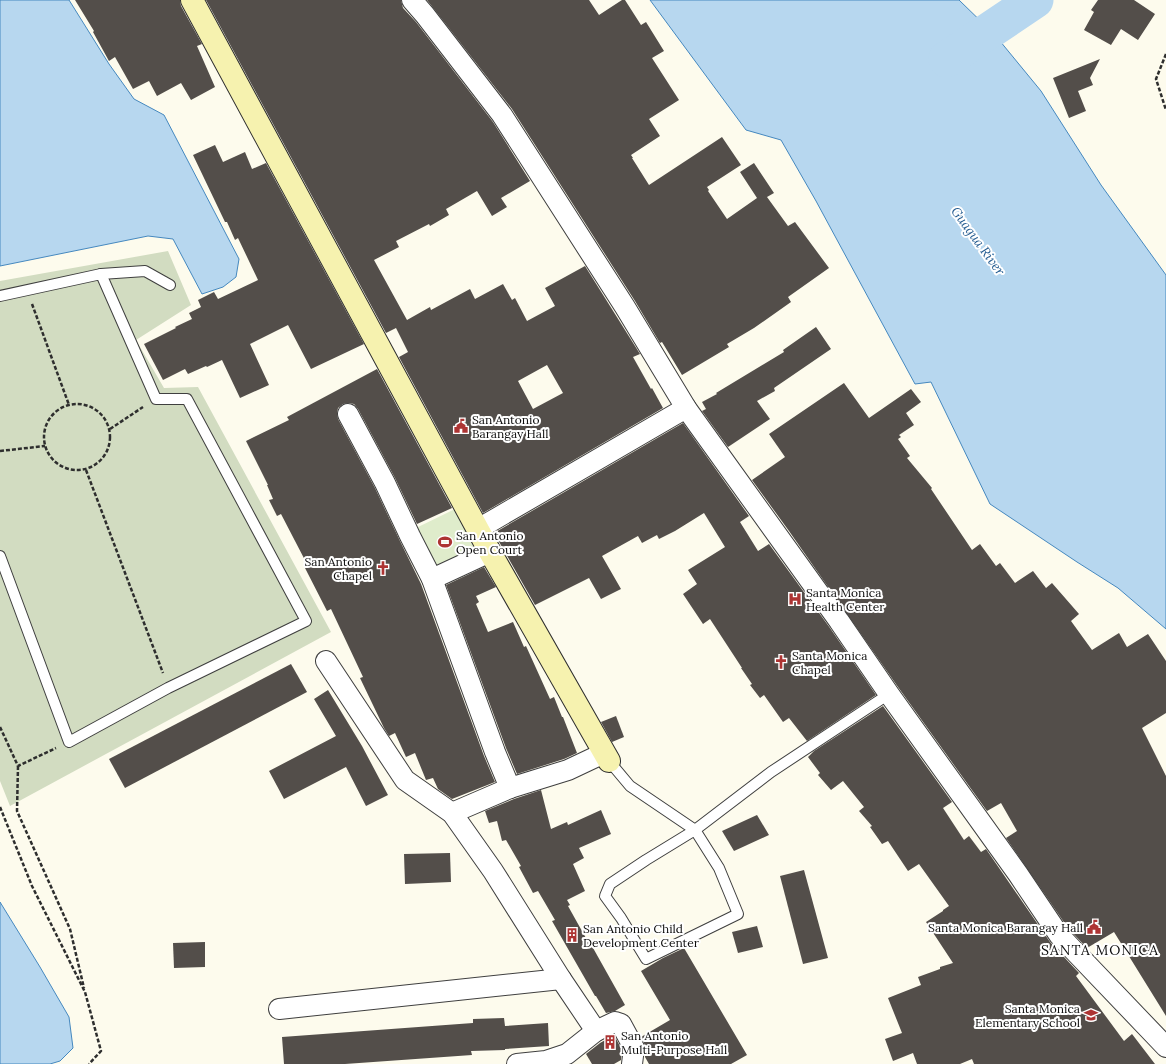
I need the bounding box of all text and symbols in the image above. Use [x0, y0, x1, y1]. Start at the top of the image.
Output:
water label: Guagua River [947, 203, 1009, 279]
place label: San Antonio Barangay Hall [472, 412, 548, 441]
public building icon: San Antonio Barangay Hall [453, 418, 469, 434]
place label: San Antonio Open Court [456, 528, 523, 557]
sports icon: San Antonio Open Court [437, 534, 453, 550]
place label: San Antonio Chapel [305, 554, 372, 583]
church icon: San Antonio Chapel [375, 560, 391, 576]
place label: Santa Monica Health Center [806, 585, 885, 614]
hospital icon: Santa Monica Health Center [787, 591, 803, 607]
place label: Santa Monica Chapel [792, 648, 867, 677]
church icon: Santa Monica Chapel [773, 654, 789, 670]
public building icon: Santa Monica Barangay Hall [1086, 919, 1102, 935]
place label: Santa Monica Barangay Hall [928, 920, 1083, 935]
place label: San Antonio Child Development Center [583, 921, 700, 950]
building icon: San Antonio Child Development Center [564, 927, 580, 943]
district label: SANTA MONICA [1041, 941, 1159, 959]
place label: Santa Monica Elementary School [975, 1001, 1080, 1030]
school or university icon: Santa Monica Elementary School [1083, 1007, 1099, 1023]
place label: San Antonio Multi-Purpose Hall [621, 1028, 727, 1057]
building icon: San Antonio Multi-Purpose Hall [602, 1034, 618, 1050]

